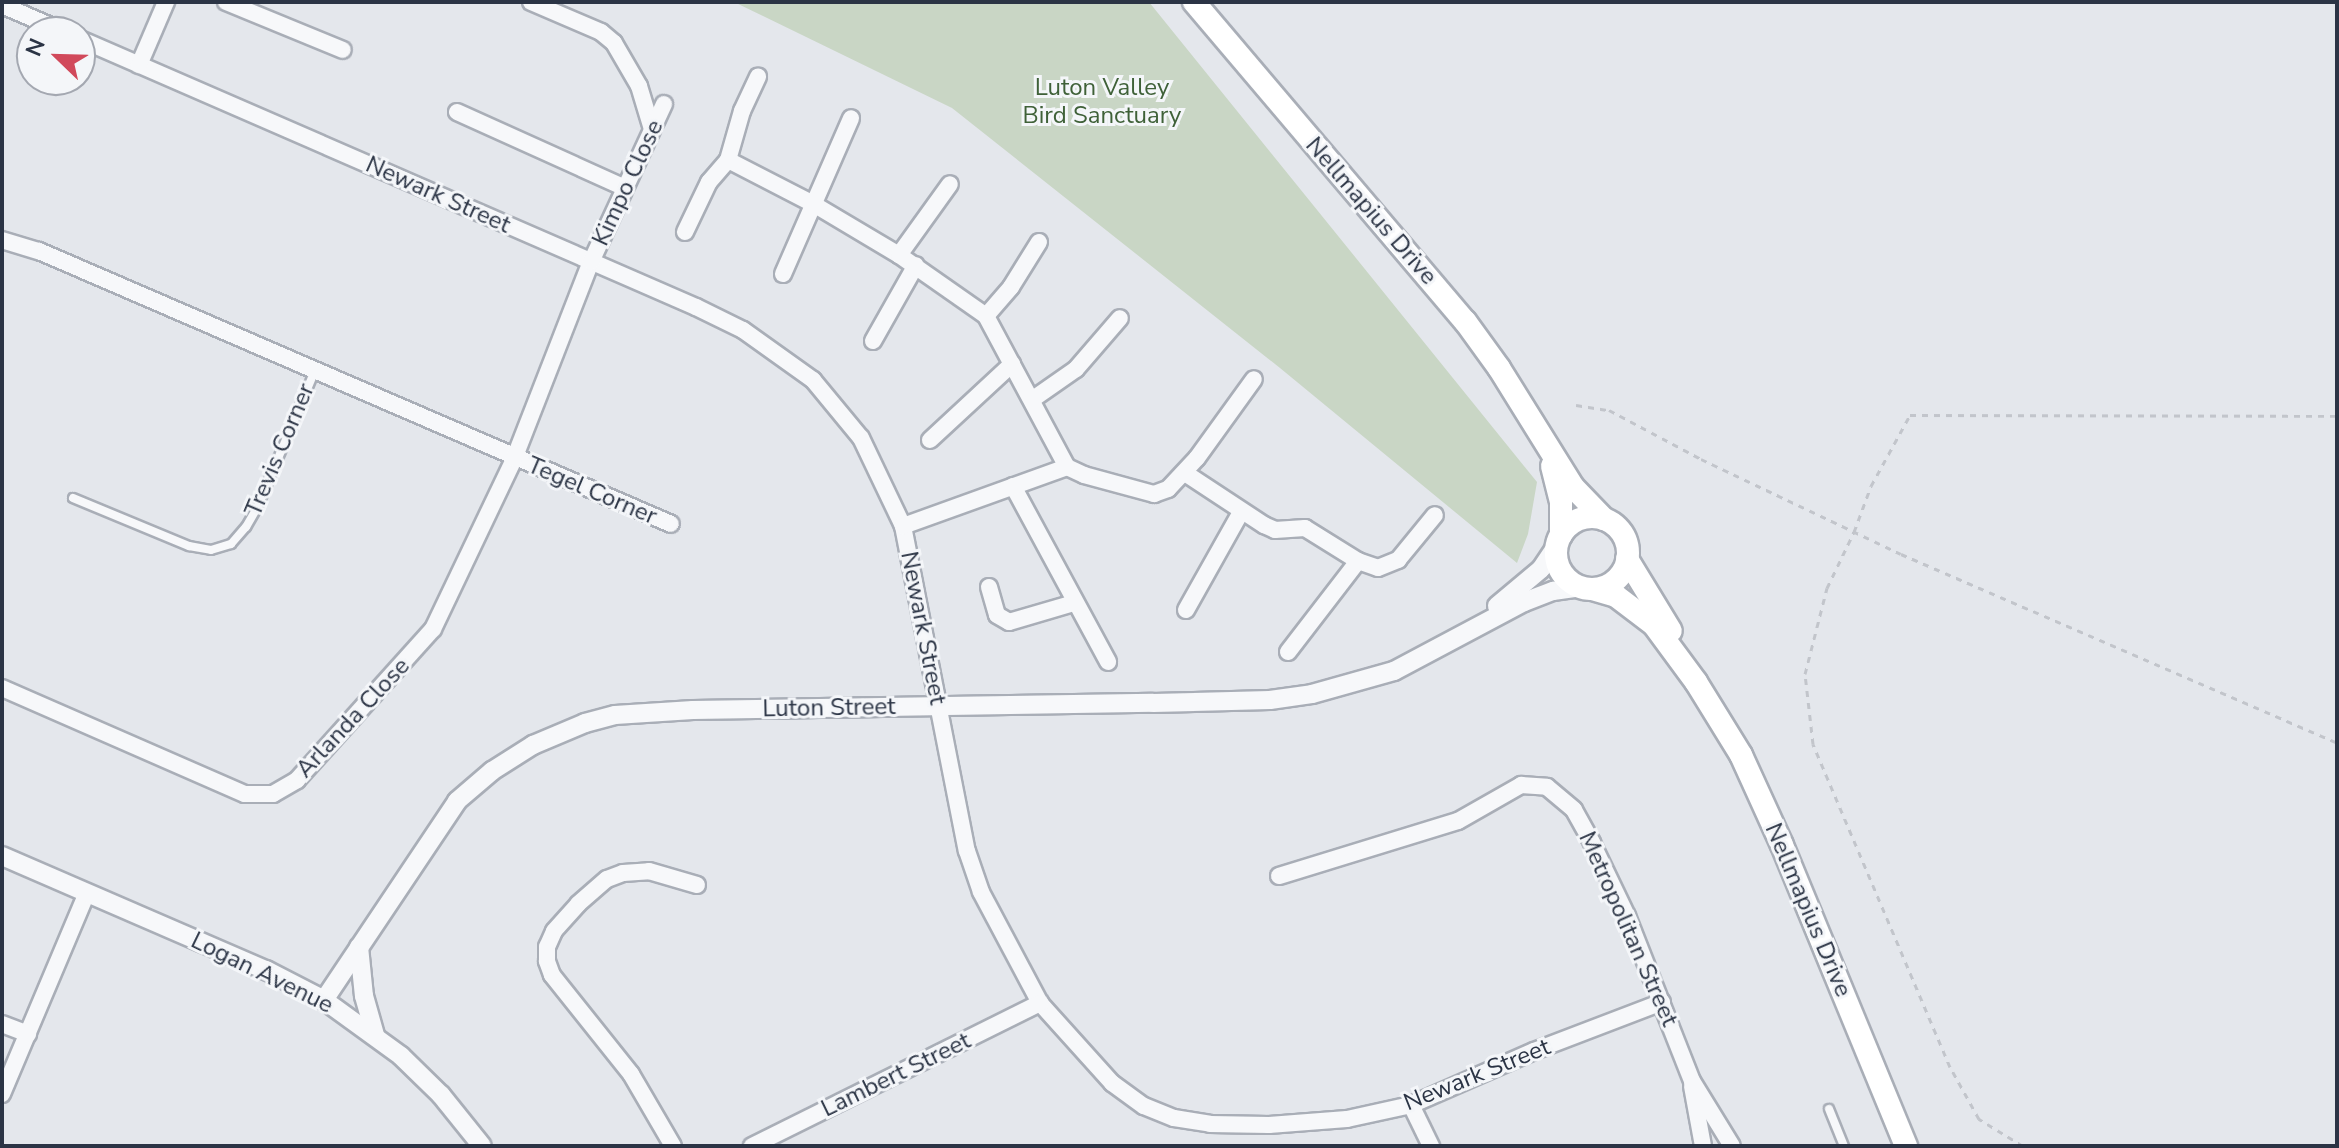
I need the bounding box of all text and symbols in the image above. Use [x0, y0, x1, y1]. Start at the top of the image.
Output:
north arrow [16, 16, 96, 96]
text: N [19, 34, 53, 61]
park label: Luton Valley Bird Sanctuary [1023, 74, 1181, 130]
street label: Kimpo Close [586, 116, 670, 250]
street label: Nellmapius Drive [1299, 131, 1443, 291]
street label: Newark Street [361, 150, 515, 240]
street label: Trevis Corner [239, 379, 321, 521]
street label: Tegel Corner [523, 451, 661, 531]
street label: Newark Street [894, 549, 952, 707]
street label: Arlanda Close [290, 652, 416, 784]
street label: Luton Street [762, 692, 896, 724]
street label: Nellmapius Drive [1758, 819, 1858, 1001]
street label: Metropolitan Street [1572, 827, 1684, 1031]
street label: Logan Avenue [186, 926, 338, 1020]
street label: Lambert Street [817, 1026, 975, 1124]
street label: Newark Street [1400, 1033, 1554, 1117]

